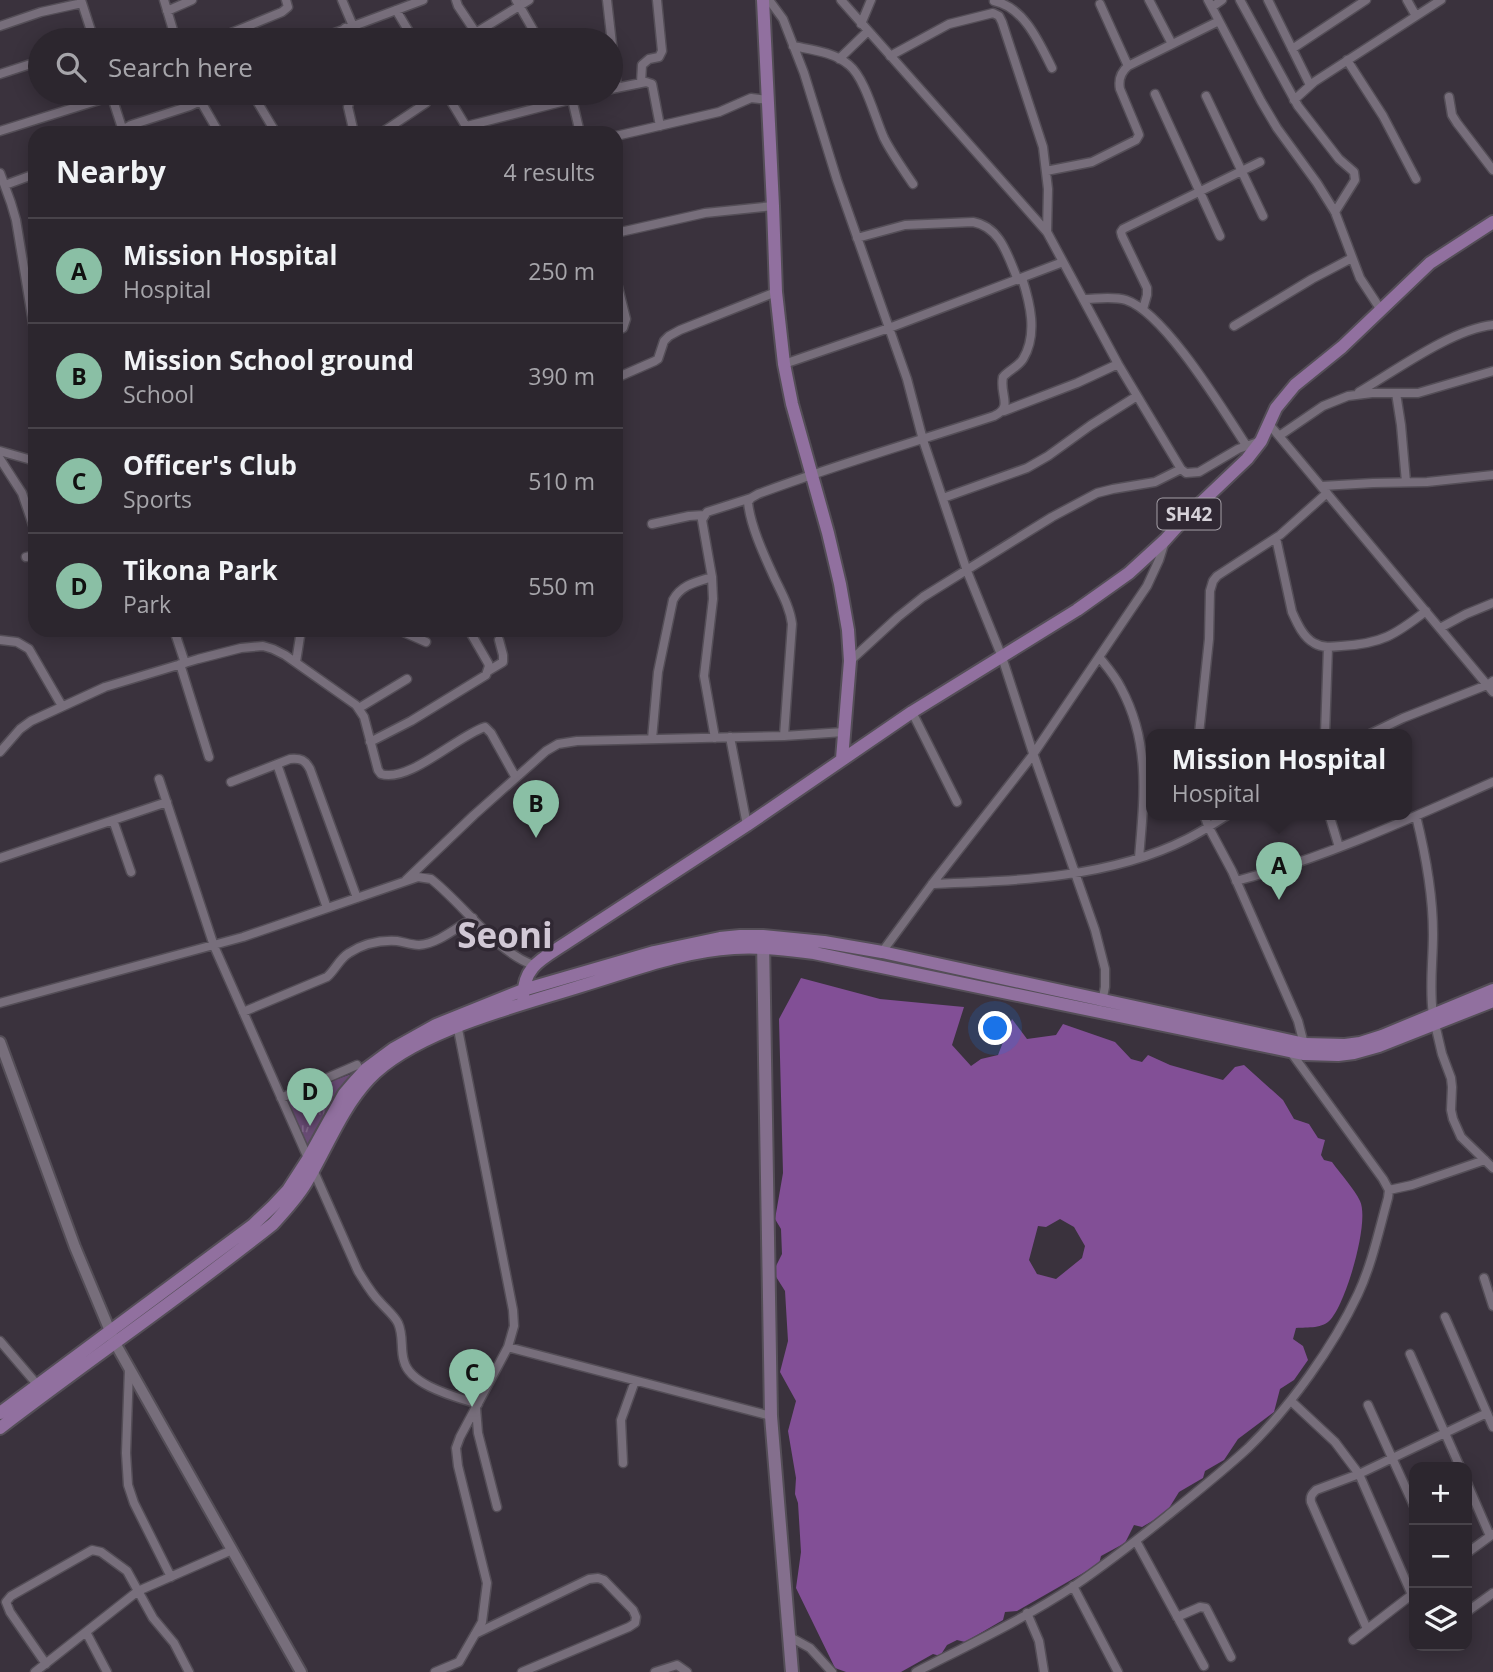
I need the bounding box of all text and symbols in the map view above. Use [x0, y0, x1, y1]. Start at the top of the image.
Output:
search box [28, 28, 623, 105]
icon: search [52, 48, 90, 86]
text: Search here [108, 49, 253, 85]
text: Nearby [56, 151, 166, 192]
text: 4 results [504, 156, 595, 188]
text: Mission Hospital [123, 237, 337, 273]
text: A [71, 255, 87, 287]
text: 250 m [528, 255, 595, 287]
text: Hospital [123, 273, 211, 305]
text: Mission School ground [123, 342, 414, 378]
text: B [71, 360, 87, 392]
text: 390 m [528, 360, 595, 392]
text: School [123, 378, 194, 410]
text: Officer's Club [123, 447, 297, 483]
text: C [72, 465, 86, 497]
text: 510 m [528, 465, 595, 497]
text: Sports [123, 483, 192, 515]
road number: SH42 [1158, 499, 1220, 530]
text: Tikona Park [123, 552, 278, 588]
text: D [70, 570, 88, 602]
text: 550 m [528, 570, 595, 602]
text: Park [123, 588, 171, 620]
popup [1146, 729, 1412, 820]
text: Mission Hospital [1172, 741, 1386, 777]
text: Hospital [1172, 777, 1260, 809]
pin: B [513, 780, 559, 838]
pin: A [1256, 842, 1302, 900]
district label: Seoni [457, 911, 553, 958]
your location [978, 1011, 1012, 1045]
pin: D [287, 1068, 333, 1126]
pin: C [449, 1349, 495, 1407]
map controls [1409, 1462, 1472, 1651]
button: + [1409, 1462, 1472, 1525]
button: − [1409, 1525, 1472, 1588]
button: layers [1409, 1588, 1472, 1651]

